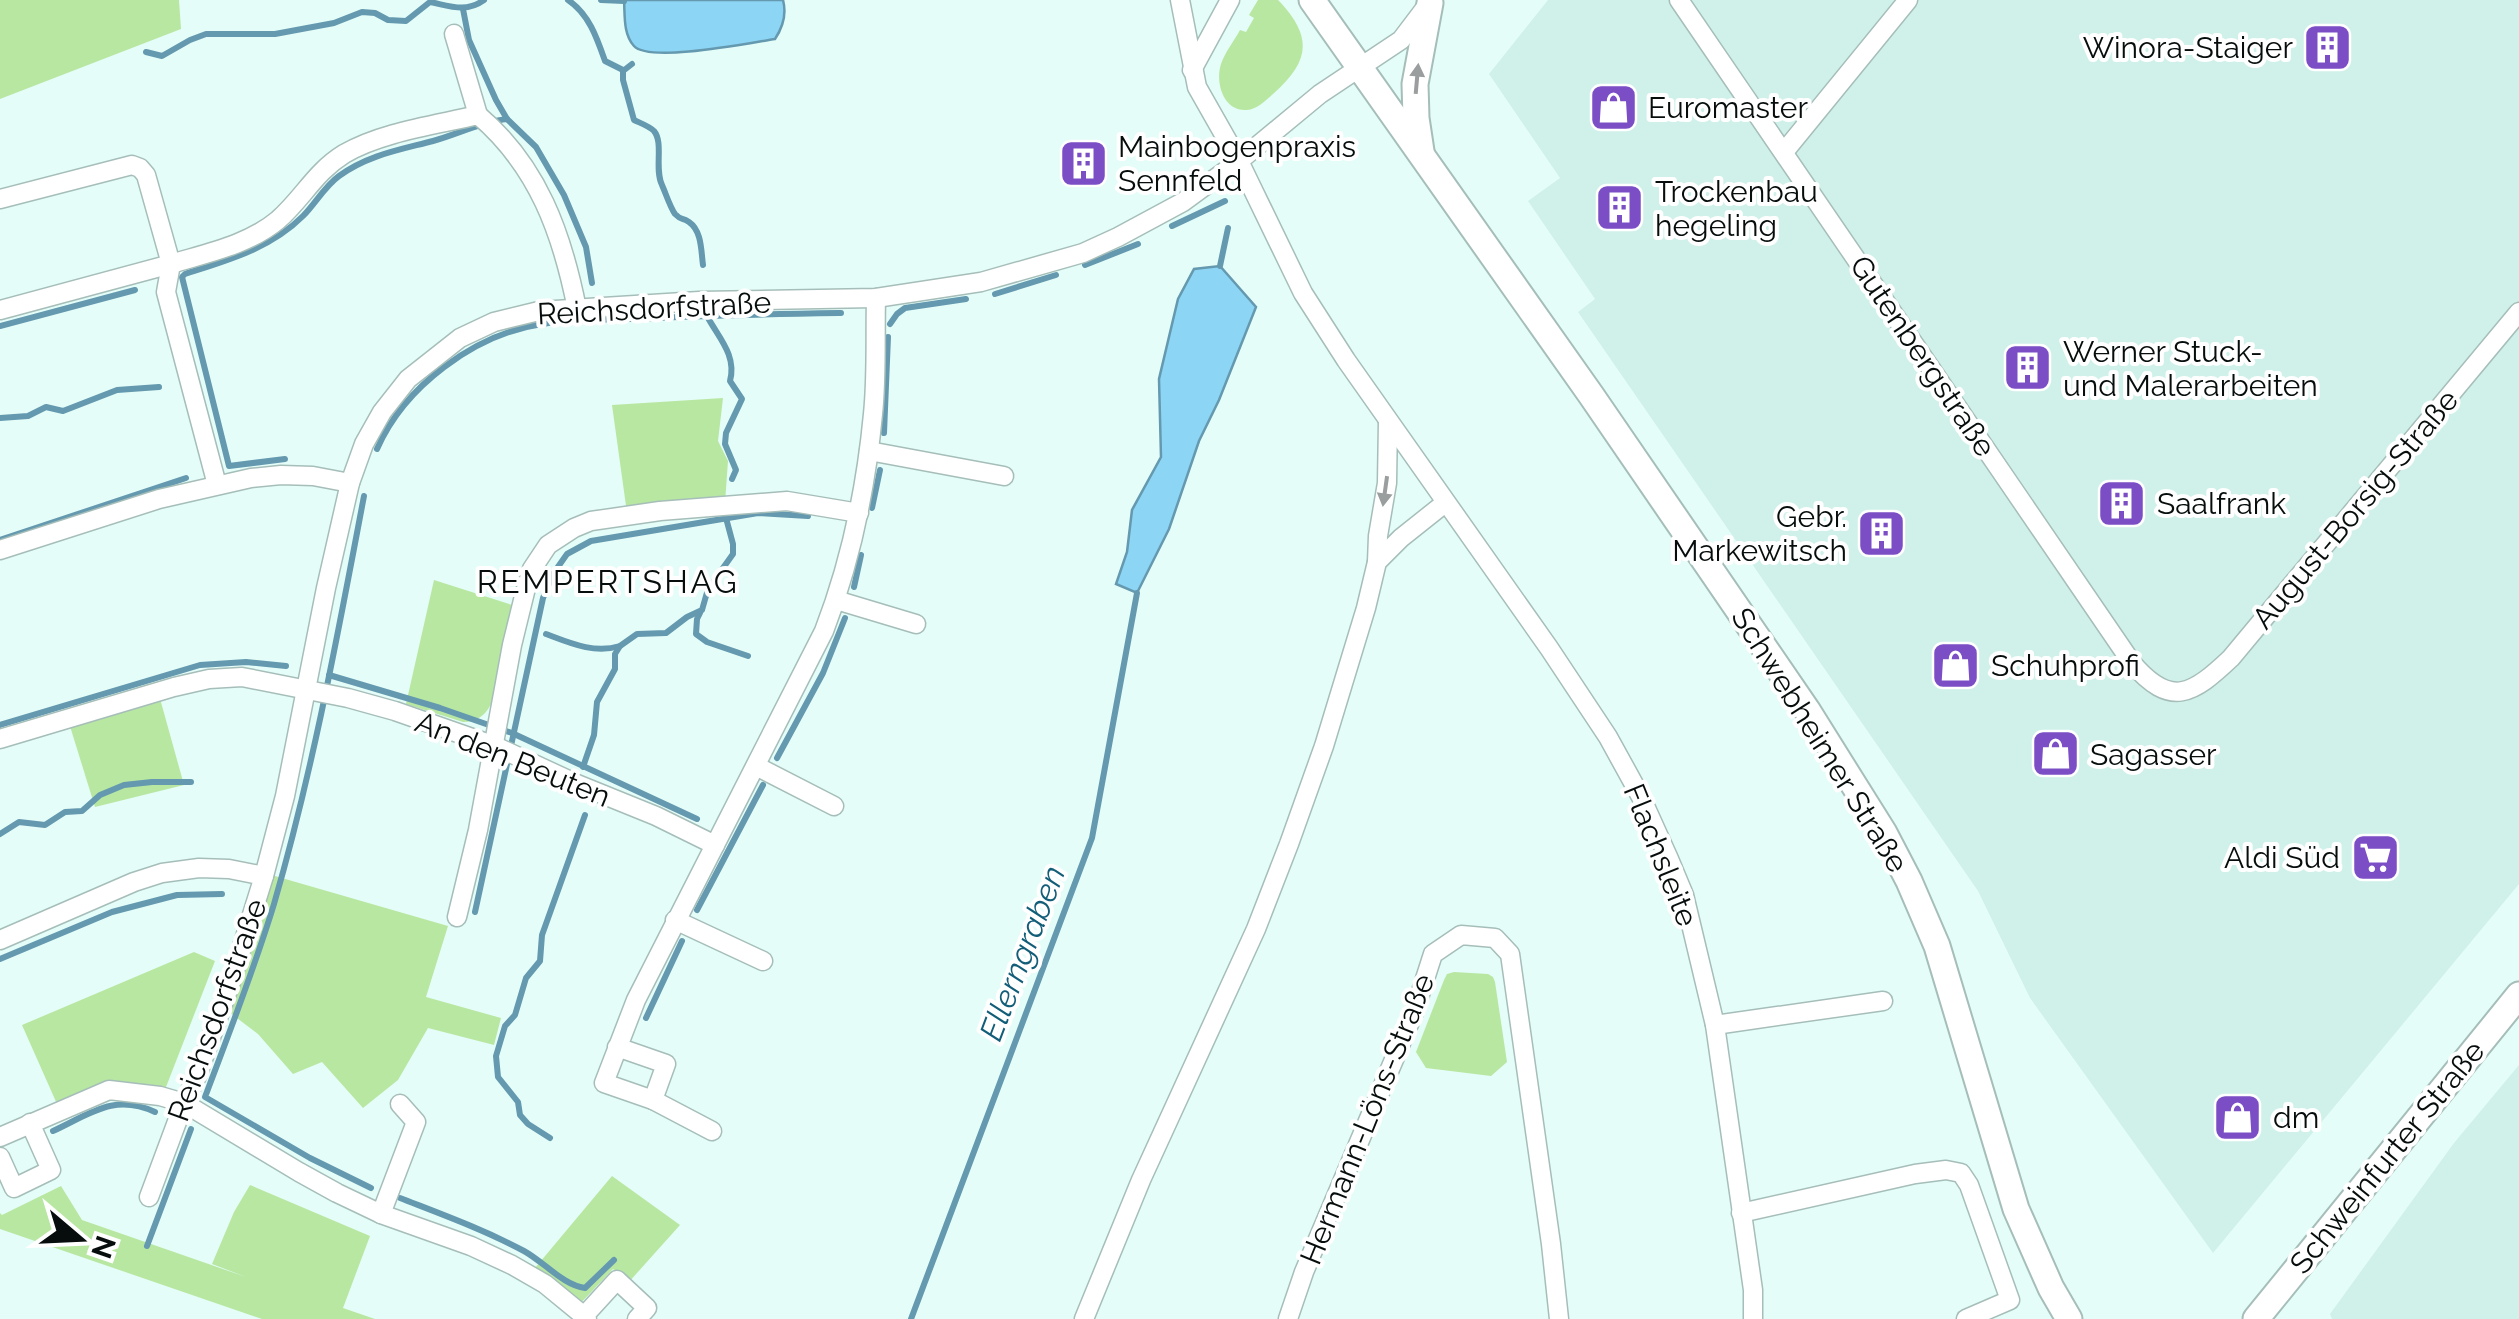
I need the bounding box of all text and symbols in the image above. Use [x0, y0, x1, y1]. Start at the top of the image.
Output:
building icon: Winora-Staiger [2302, 21, 2354, 73]
place label: Winora-Staiger [2083, 30, 2293, 65]
one-way arrow [1409, 63, 1425, 94]
shop icon: Euromaster [1587, 81, 1639, 133]
place label: Euromaster [1648, 90, 1808, 125]
place label: Mainbogenpraxis Sennfeld [1118, 129, 1356, 198]
building icon: Mainbogenpraxis Sennfeld [1057, 137, 1109, 189]
place label: Trockenbau hegeling [1655, 174, 1818, 243]
building icon: Trockenbau hegeling [1594, 182, 1646, 234]
street label: Gutenbergstraße [1843, 249, 2003, 463]
street label: Reichsdorfstraße [536, 284, 772, 332]
place label: Werner Stuck- und Malerarbeiten [2063, 334, 2318, 403]
building icon: Werner Stuck- und Malerarbeiten [2002, 342, 2054, 394]
street label: August-Borsig-Straße [2245, 383, 2465, 635]
one-way arrow [1377, 476, 1393, 508]
building icon: Saalfrank [2096, 477, 2148, 529]
place label: Saalfrank [2157, 486, 2286, 521]
place label: Gebr. Markewitsch [1672, 499, 1847, 568]
building icon: Gebr. Markewitsch [1856, 507, 1908, 559]
district label: REMPERTSHAG [477, 563, 739, 600]
street label: Schwebheimer Straße [1724, 601, 1916, 879]
shop icon: Schuhprofi [1930, 639, 1982, 691]
place label: Schuhprofi [1991, 648, 2140, 683]
street label: An den Beuten [410, 704, 616, 814]
shop icon: Sagasser [2029, 728, 2081, 780]
place label: Sagasser [2090, 737, 2217, 772]
street label: Flachsleite [1617, 779, 1705, 931]
supermarket icon: Aldi Süd [2349, 831, 2401, 883]
place label: Aldi Süd [2224, 840, 2340, 875]
water label: Ellerngraben [972, 860, 1072, 1046]
street label: Reichsdorfstraße [161, 894, 273, 1126]
street label: Hermann-Löns-Straße [1293, 969, 1441, 1269]
street label: Schweinfurter Straße [2282, 1034, 2492, 1280]
shop icon: dm [2212, 1091, 2264, 1143]
place label: dm [2273, 1100, 2319, 1135]
north arrow [30, 1189, 130, 1289]
text: N [84, 1231, 122, 1262]

